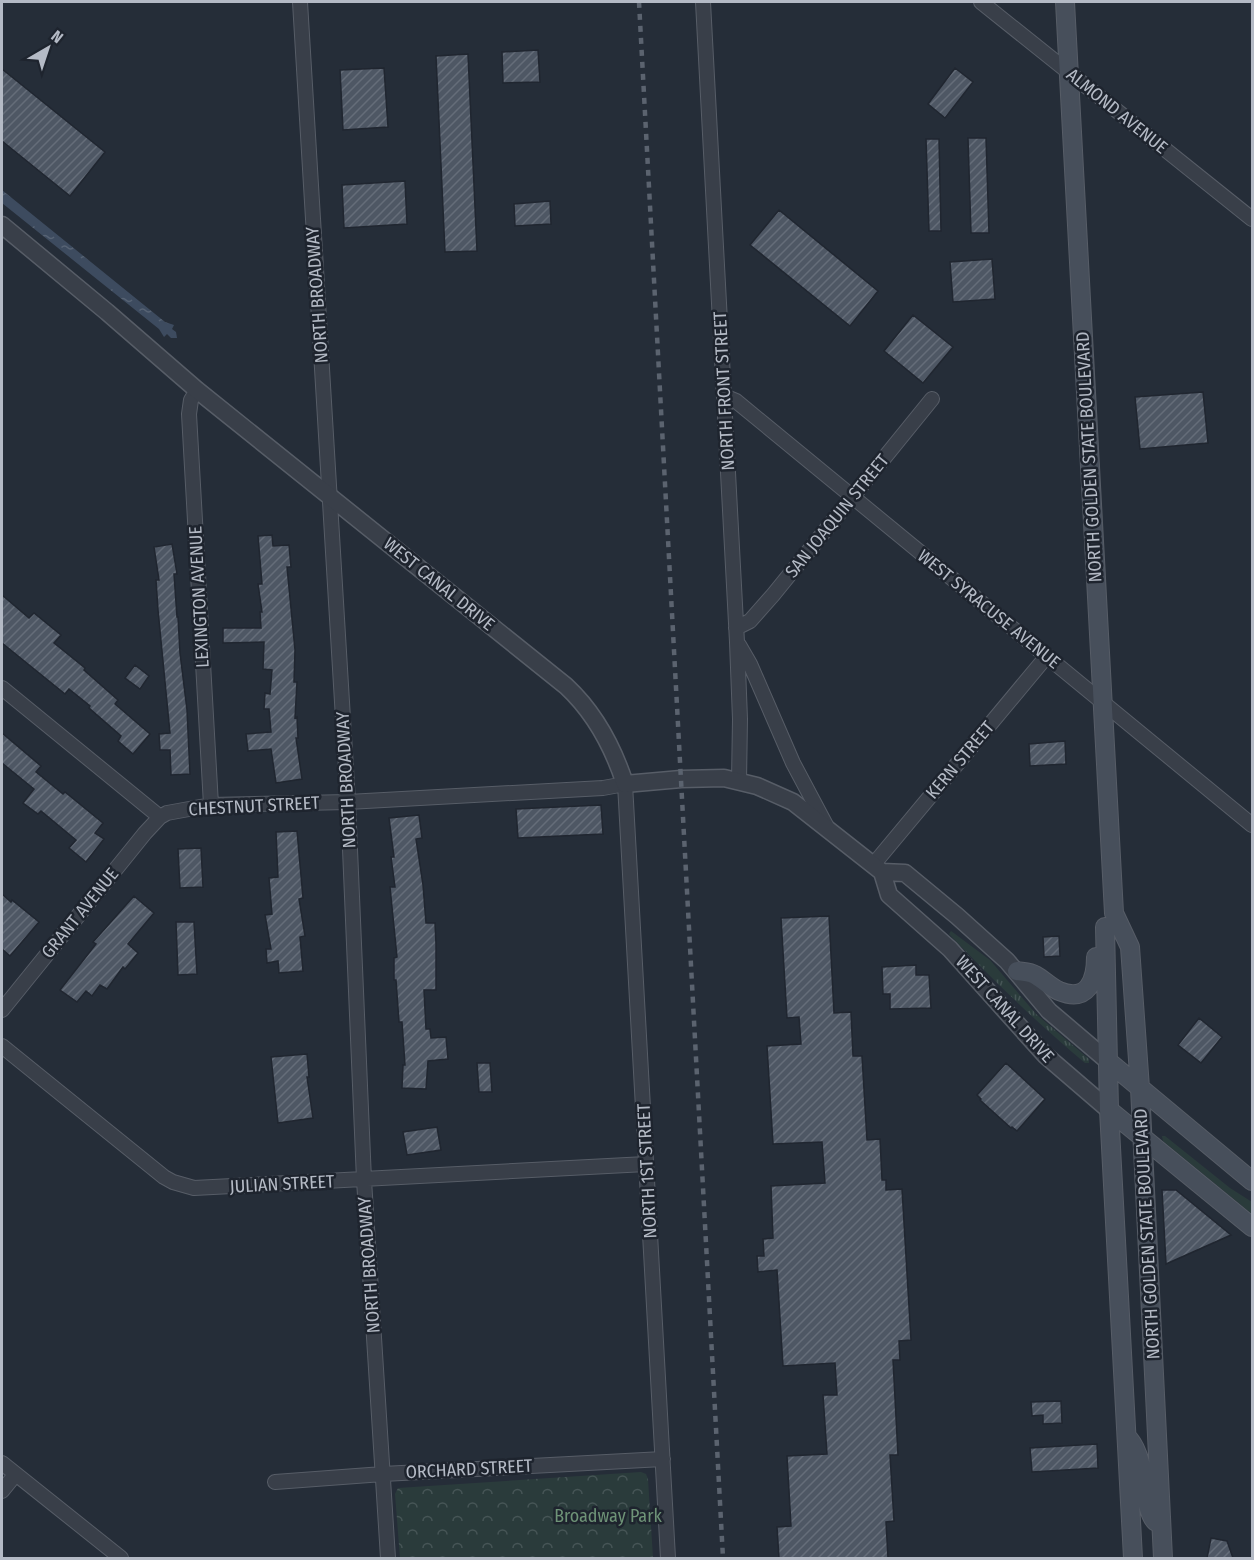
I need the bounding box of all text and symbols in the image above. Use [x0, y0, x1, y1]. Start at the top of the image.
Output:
north arrow [18, 18, 78, 78]
text: N [47, 26, 67, 47]
street label: ALMOND AVENUE [1062, 64, 1172, 158]
street label: NORTH BROADWAY [301, 226, 333, 364]
street label: NORTH FRONT STREET [709, 310, 739, 471]
street label: NORTH GOLDEN STATE BOULEVARD [1071, 331, 1107, 583]
street label: SAN JOAQUIN STREET [780, 449, 894, 582]
street label: LEXINGTON AVENUE [184, 526, 214, 668]
street label: WEST CANAL DRIVE [379, 532, 499, 636]
street label: WEST SYRACUSE AVENUE [913, 545, 1065, 673]
street label: NORTH BROADWAY [331, 711, 361, 849]
street label: KERN STREET [921, 716, 999, 803]
street label: CHESTNUT STREET [188, 792, 321, 820]
street label: GRANT AVENUE [37, 863, 123, 963]
street label: WEST CANAL DRIVE [951, 951, 1059, 1067]
street label: NORTH 1ST STREET [632, 1102, 662, 1239]
street label: NORTH GOLDEN STATE BOULEVARD [1129, 1108, 1165, 1360]
street label: JULIAN STREET [229, 1170, 336, 1198]
street label: NORTH BROADWAY [353, 1196, 385, 1334]
street label: ORCHARD STREET [405, 1455, 534, 1483]
park label: Broadway Park [554, 1505, 662, 1527]

